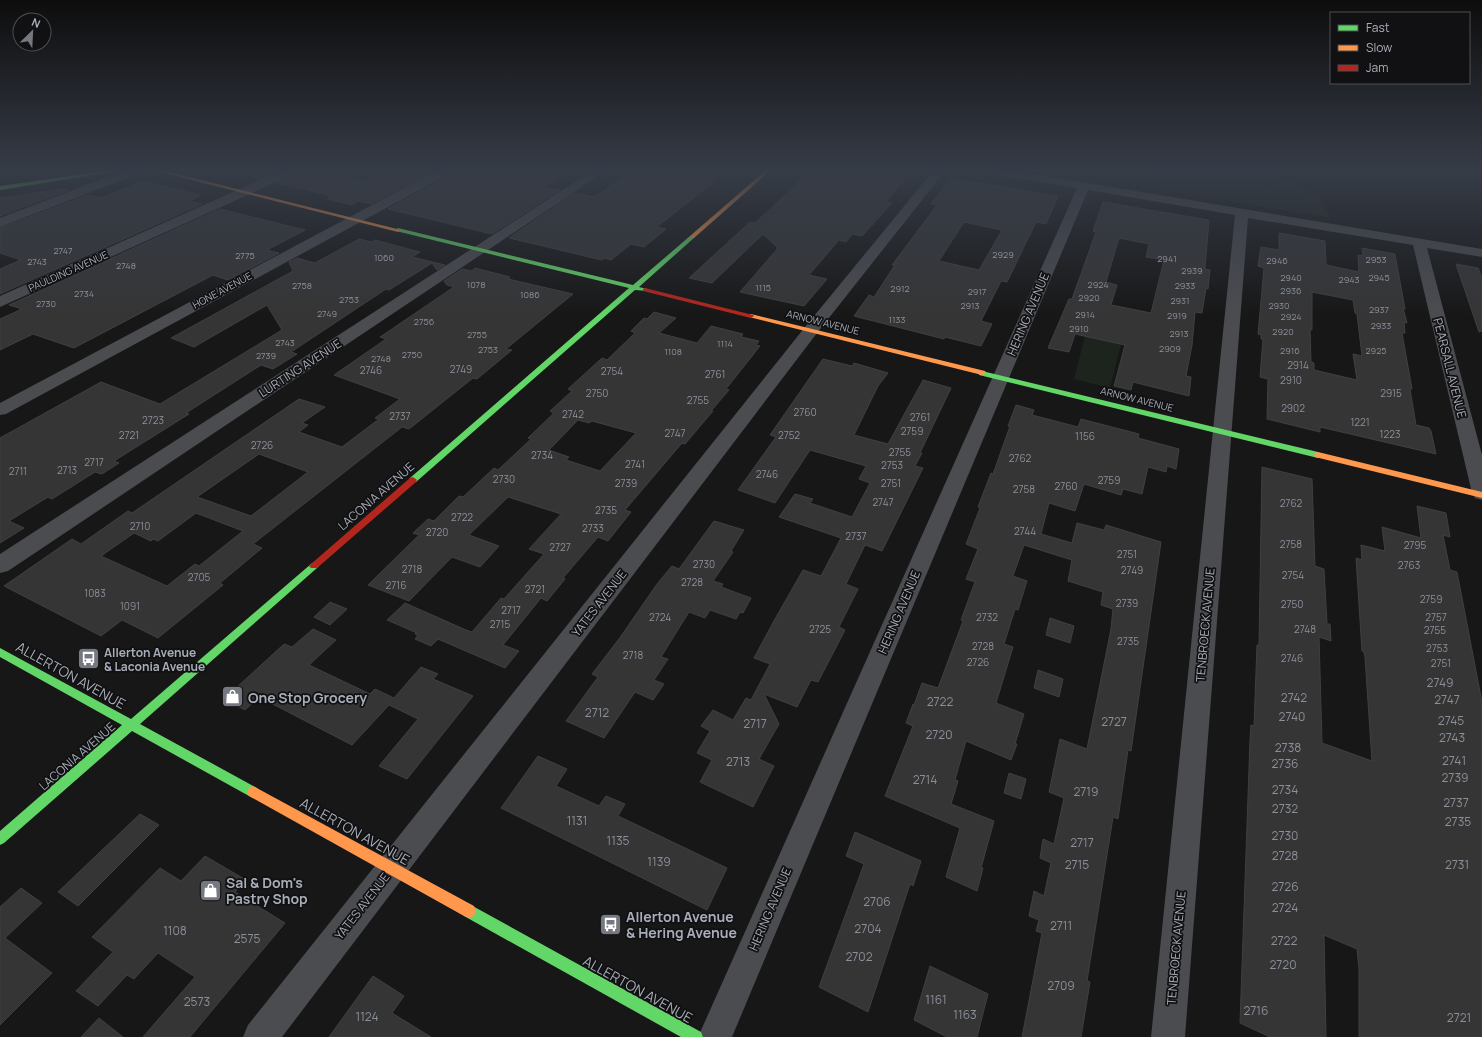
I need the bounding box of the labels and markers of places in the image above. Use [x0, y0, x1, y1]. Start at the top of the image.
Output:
place label: Allerton Avenue & Laconia Avenue [104, 644, 205, 675]
bus stop icon: Allerton Avenue & Laconia Avenue [75, 646, 101, 672]
shop icon: One Stop Grocery [220, 684, 246, 710]
place label: One Stop Grocery [248, 688, 367, 707]
place label: Sal & Dom's Pastry Shop [226, 873, 308, 908]
shop icon: Sal & Dom's Pastry Shop [198, 877, 224, 903]
place label: Allerton Avenue & Hering Avenue [626, 907, 737, 942]
bus stop icon: Allerton Avenue & Hering Avenue [598, 911, 624, 937]

